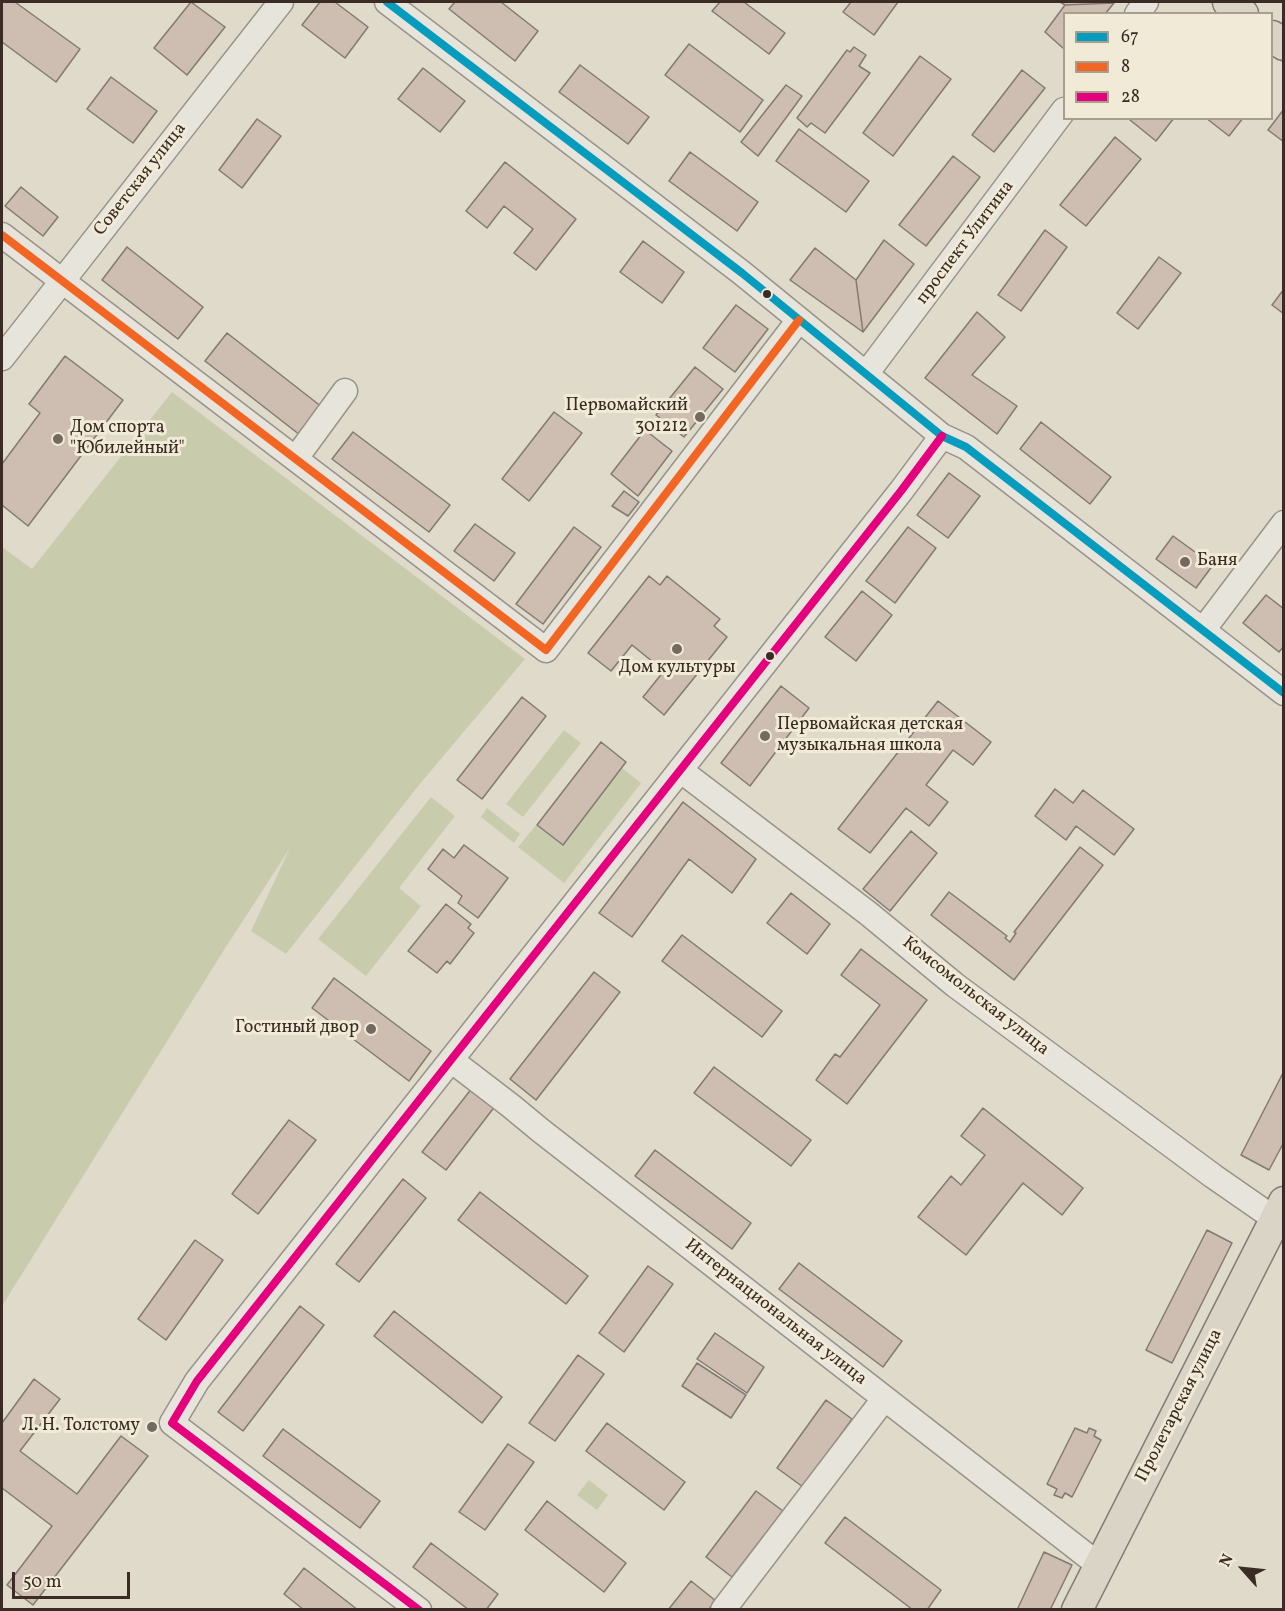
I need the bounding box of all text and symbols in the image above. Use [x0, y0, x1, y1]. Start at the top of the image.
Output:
legend [1063, 12, 1273, 120]
text: 67 [1121, 25, 1139, 50]
text: 8 [1121, 55, 1130, 80]
text: 28 [1121, 85, 1140, 110]
street label: Советская улица [90, 119, 192, 241]
street label: проспект Улитина [912, 177, 1020, 309]
unlabelled marker [761, 288, 773, 300]
place label: Первомайский 301212 [566, 396, 688, 438]
marker: Первомайский 301212 [693, 410, 707, 424]
place label: Дом спорта "Юбилейный" [70, 418, 185, 460]
marker: Дом спорта "Юбилейный" [51, 432, 65, 446]
place label: Баня [1197, 551, 1237, 573]
marker: Баня [1178, 555, 1192, 569]
marker: Дом культуры [670, 642, 684, 656]
unlabelled marker [764, 650, 776, 662]
place label: Дом культуры [619, 658, 735, 680]
place label: Первомайская детская музыкальная школа [777, 715, 963, 758]
marker: Первомайская детская музыкальная школа [758, 729, 772, 743]
street label: Комсомольская улица [897, 933, 1053, 1061]
place label: Гостиный двор [235, 1018, 359, 1040]
marker: Гостиный двор [364, 1022, 378, 1036]
street label: Интернациональная улица [680, 1235, 870, 1391]
street label: Пролетарская улица [1132, 1326, 1228, 1486]
place label: Л. Н. Толстому [22, 1416, 140, 1438]
marker: Л. Н. Толстому [145, 1420, 159, 1434]
north arrow [1213, 1539, 1273, 1599]
text: N [1215, 1551, 1239, 1571]
scale bar [15, 1560, 134, 1598]
text: 50 m [23, 1570, 62, 1595]

